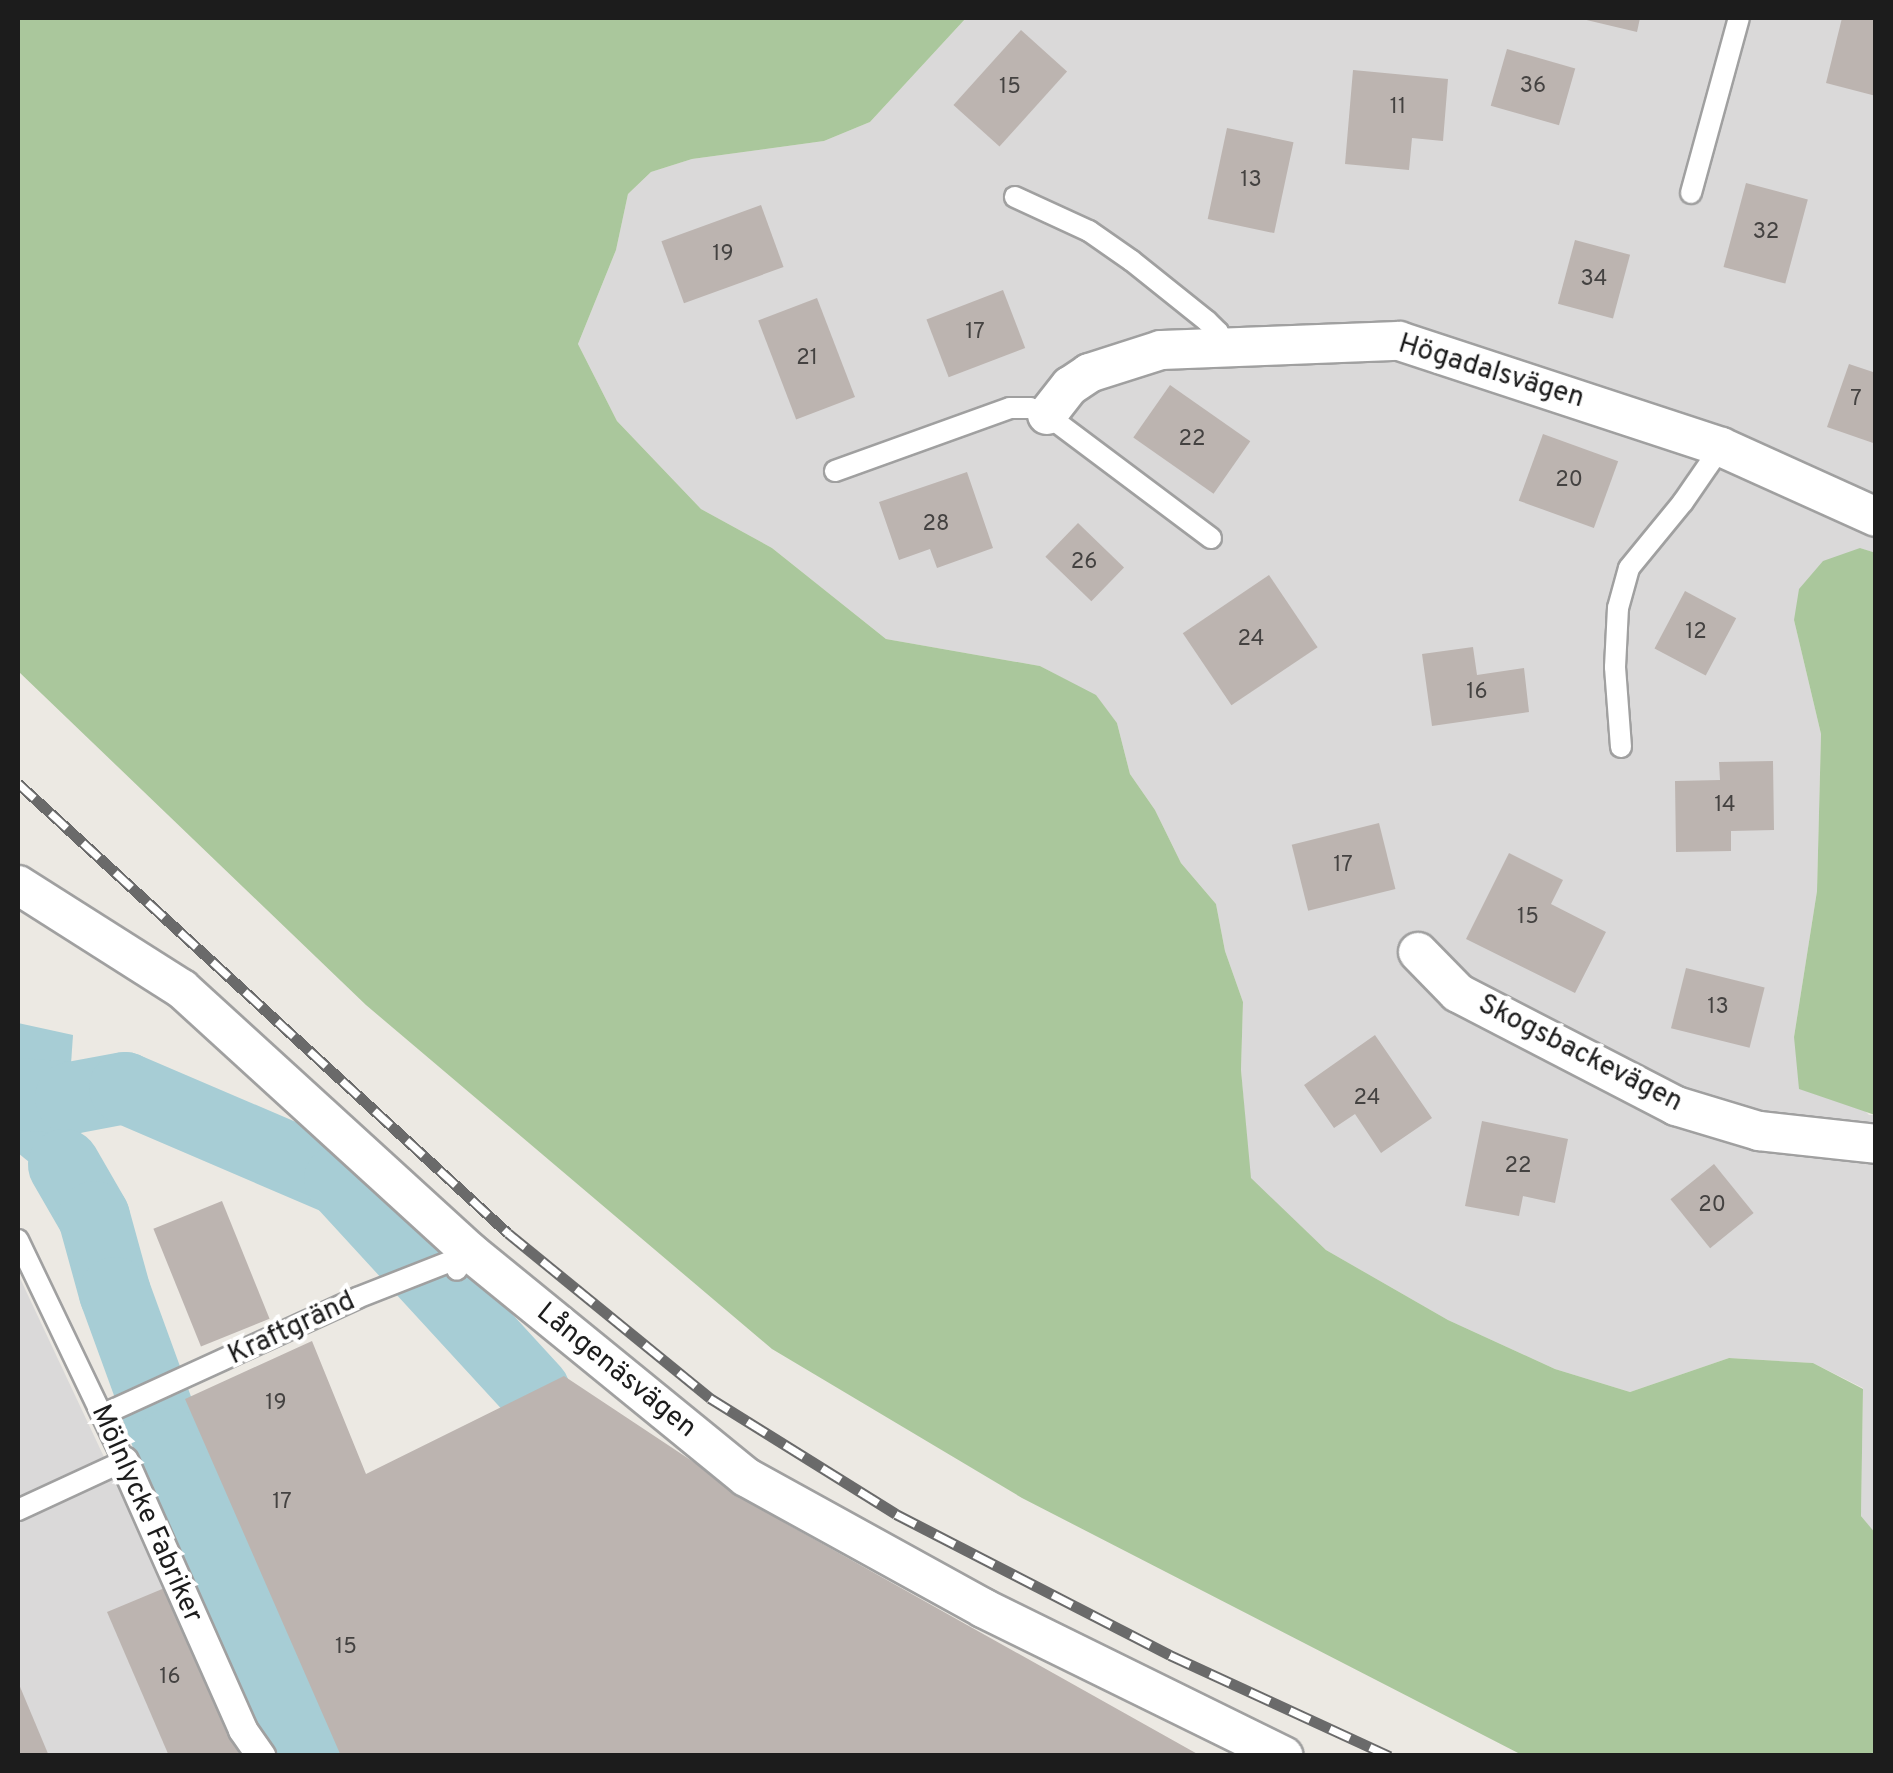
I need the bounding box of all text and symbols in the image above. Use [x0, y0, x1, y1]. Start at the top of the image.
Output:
house number: 36 [1520, 74, 1546, 100]
house number: 15 [999, 75, 1021, 101]
house number: 11 [1390, 95, 1406, 121]
house number: 13 [1240, 168, 1262, 194]
house number: 32 [1753, 220, 1779, 246]
house number: 19 [712, 242, 734, 268]
house number: 34 [1581, 267, 1607, 293]
house number: 17 [965, 320, 985, 346]
street label: Högadalsvägen [1394, 328, 1588, 416]
house number: 21 [796, 346, 818, 372]
house number: 7 [1850, 387, 1862, 413]
house number: 22 [1179, 427, 1205, 453]
house number: 20 [1555, 468, 1583, 494]
house number: 28 [923, 512, 949, 538]
house number: 26 [1071, 550, 1097, 576]
house number: 12 [1685, 620, 1707, 646]
house number: 24 [1238, 627, 1264, 653]
house number: 16 [1466, 680, 1488, 706]
house number: 14 [1714, 793, 1736, 819]
house number: 17 [1333, 853, 1353, 879]
house number: 15 [1517, 905, 1539, 931]
street label: Skogsbackevägen [1472, 988, 1688, 1120]
house number: 13 [1707, 995, 1729, 1021]
house number: 24 [1354, 1086, 1380, 1112]
house number: 22 [1505, 1154, 1531, 1180]
house number: 20 [1698, 1193, 1726, 1219]
street label: Kraftgränd [223, 1285, 361, 1373]
street label: Långenäsvägen [529, 1296, 703, 1446]
house number: 19 [265, 1391, 287, 1417]
street label: Mölnlycke Fabriker [83, 1400, 209, 1628]
house number: 17 [272, 1490, 292, 1516]
house number: 15 [335, 1635, 357, 1661]
house number: 16 [159, 1665, 181, 1691]

